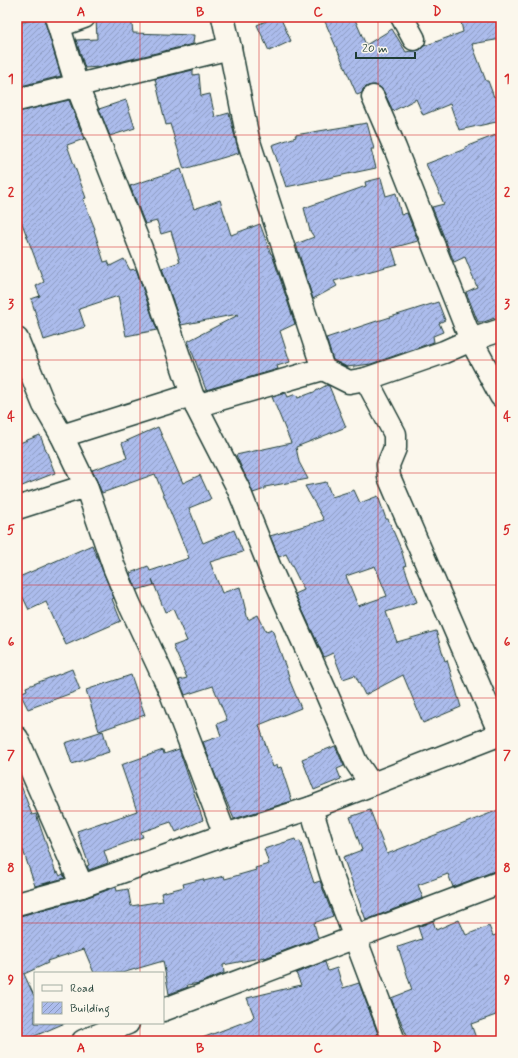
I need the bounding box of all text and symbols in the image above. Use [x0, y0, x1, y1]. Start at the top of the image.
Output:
text: A [77, 4, 85, 21]
text: B [196, 4, 205, 21]
text: C [313, 4, 323, 21]
text: D [433, 4, 442, 21]
scale bar [356, 34, 415, 60]
text: 20 m [362, 41, 388, 57]
text: 1 [8, 71, 14, 88]
text: 1 [504, 71, 510, 88]
text: 2 [8, 184, 15, 201]
text: 2 [504, 184, 511, 201]
text: 3 [8, 296, 14, 313]
text: 3 [504, 296, 510, 313]
text: 4 [7, 409, 15, 426]
text: 4 [503, 409, 511, 426]
text: 5 [7, 522, 15, 539]
text: 5 [503, 522, 511, 539]
text: 6 [8, 634, 15, 651]
text: 6 [504, 634, 511, 651]
text: 7 [7, 747, 15, 764]
text: 7 [503, 747, 511, 764]
text: 8 [7, 860, 15, 877]
text: 8 [503, 860, 511, 877]
text: 9 [8, 972, 15, 989]
legend [34, 972, 164, 1024]
text: 9 [504, 972, 511, 989]
text: Road [70, 981, 94, 997]
text: Building [70, 1001, 110, 1018]
text: A [77, 1040, 85, 1057]
text: B [196, 1040, 205, 1057]
text: C [313, 1040, 323, 1057]
text: D [433, 1040, 442, 1057]

